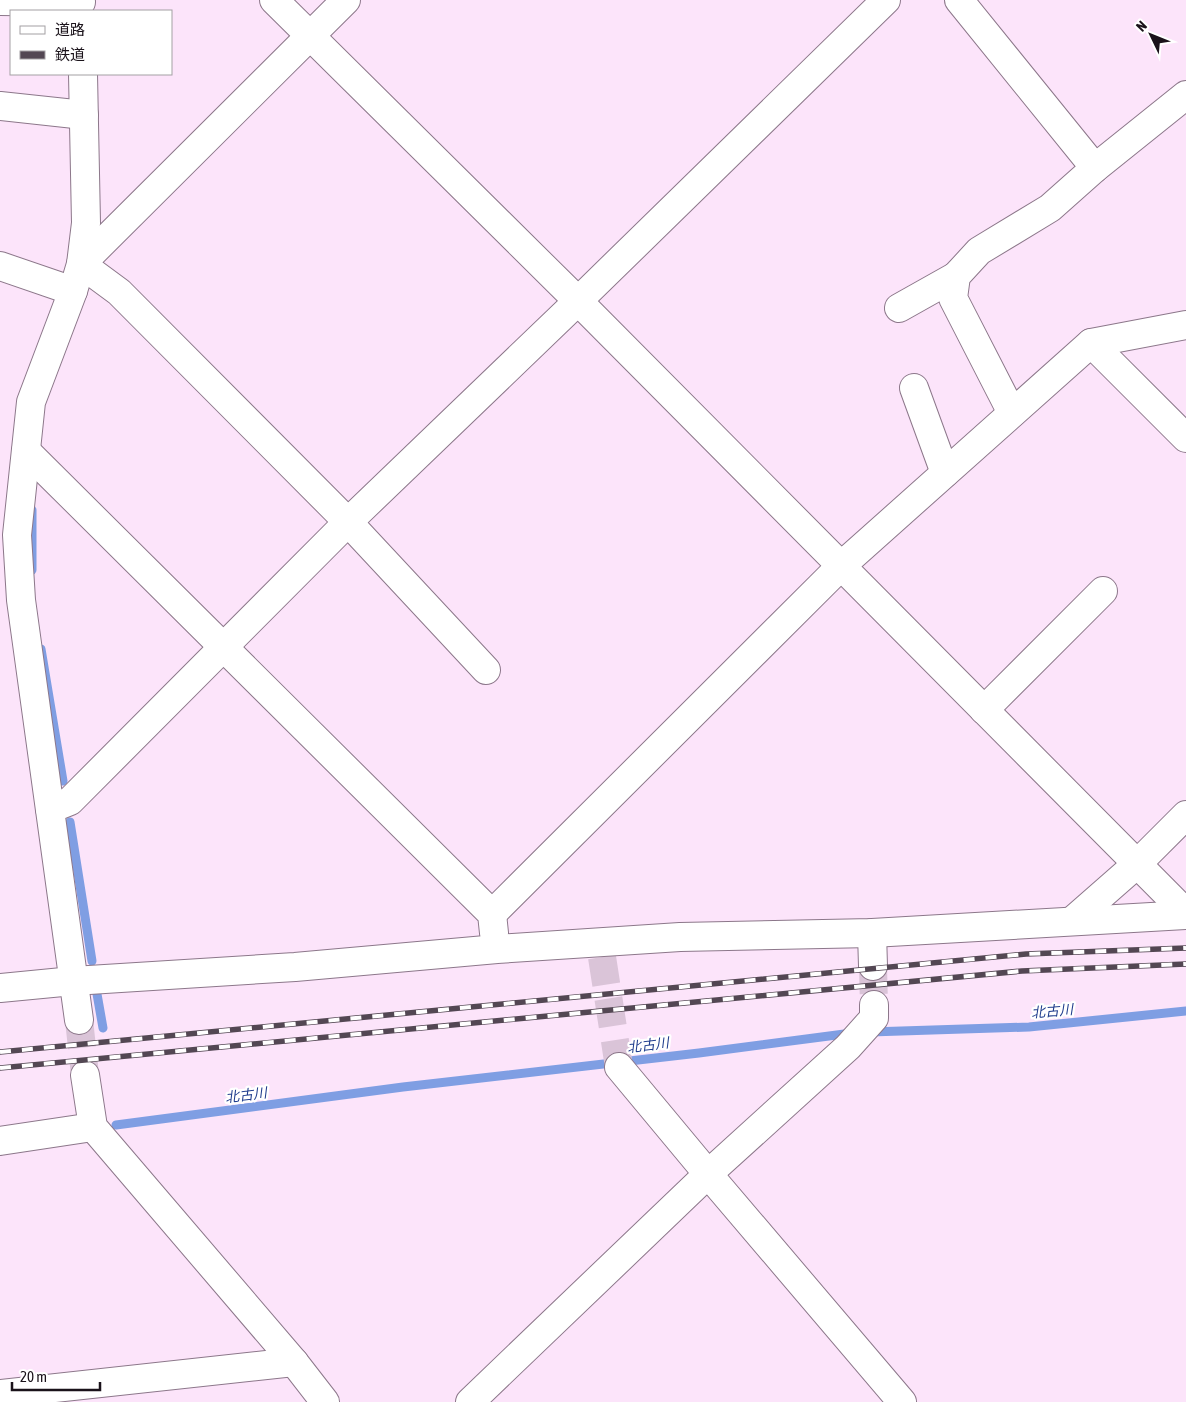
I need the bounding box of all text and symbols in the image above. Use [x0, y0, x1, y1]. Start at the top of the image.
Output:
legend [10, 10, 172, 75]
north arrow [1126, 10, 1176, 60]
text: N [1133, 18, 1150, 35]
text: 道路 [55, 21, 85, 38]
text: 鉄道 [55, 46, 85, 63]
water label: 北古川 [1030, 1001, 1076, 1021]
water label: 北古川 [626, 1034, 672, 1055]
water label: 北古川 [224, 1084, 270, 1105]
scale bar [12, 1360, 100, 1392]
text: 20 m [20, 1368, 47, 1385]

